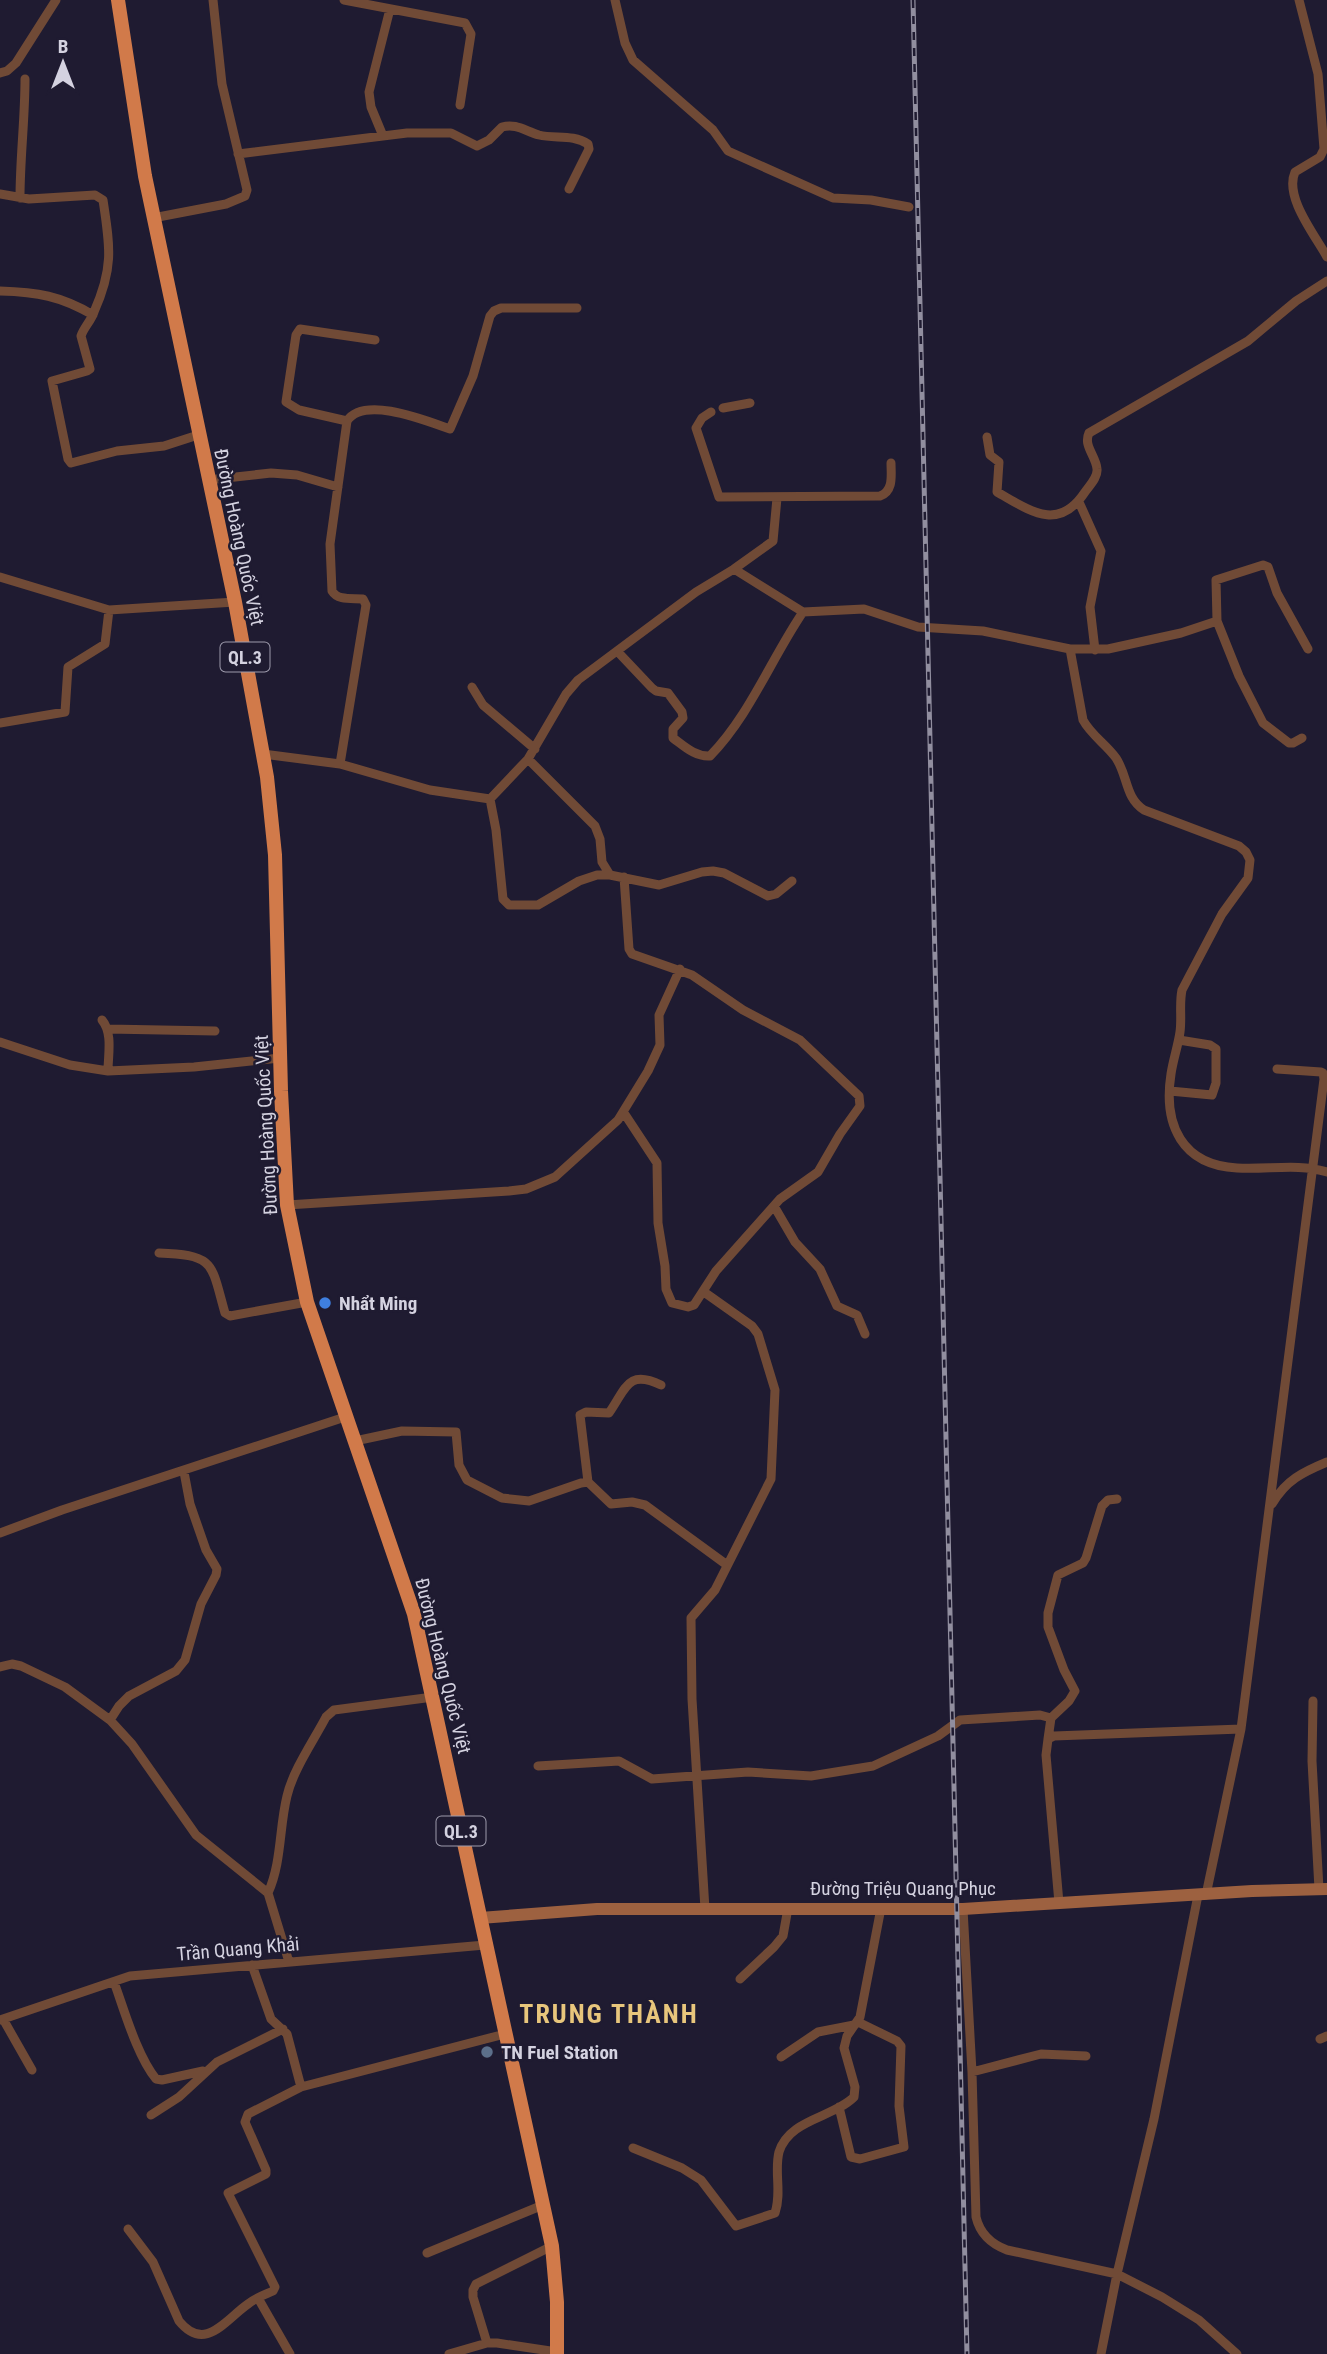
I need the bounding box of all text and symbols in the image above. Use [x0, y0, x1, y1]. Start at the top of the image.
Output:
north arrow [28, 28, 98, 98]
text: B [58, 35, 68, 58]
street label: Đường Hoàng Quốc Việt [209, 446, 269, 628]
road number: QL.3 [220, 642, 270, 672]
street label: Đường Hoàng Quốc Việt [250, 1034, 282, 1216]
place label: Nhẩt Ming [339, 1292, 417, 1315]
marker: Nhẩt Ming [317, 1295, 333, 1311]
street label: Đường Hoàng Quốc Việt [410, 1576, 476, 1756]
road number: QL.3 [436, 1816, 486, 1845]
street label: Đường Triệu Quang Phục [810, 1877, 996, 1900]
street label: Trần Quang Khải [176, 1932, 300, 1966]
district label: TRUNG THÀNH [519, 1999, 699, 2029]
place label: TN Fuel Station [501, 2041, 618, 2064]
marker: TN Fuel Station [479, 2044, 495, 2060]

